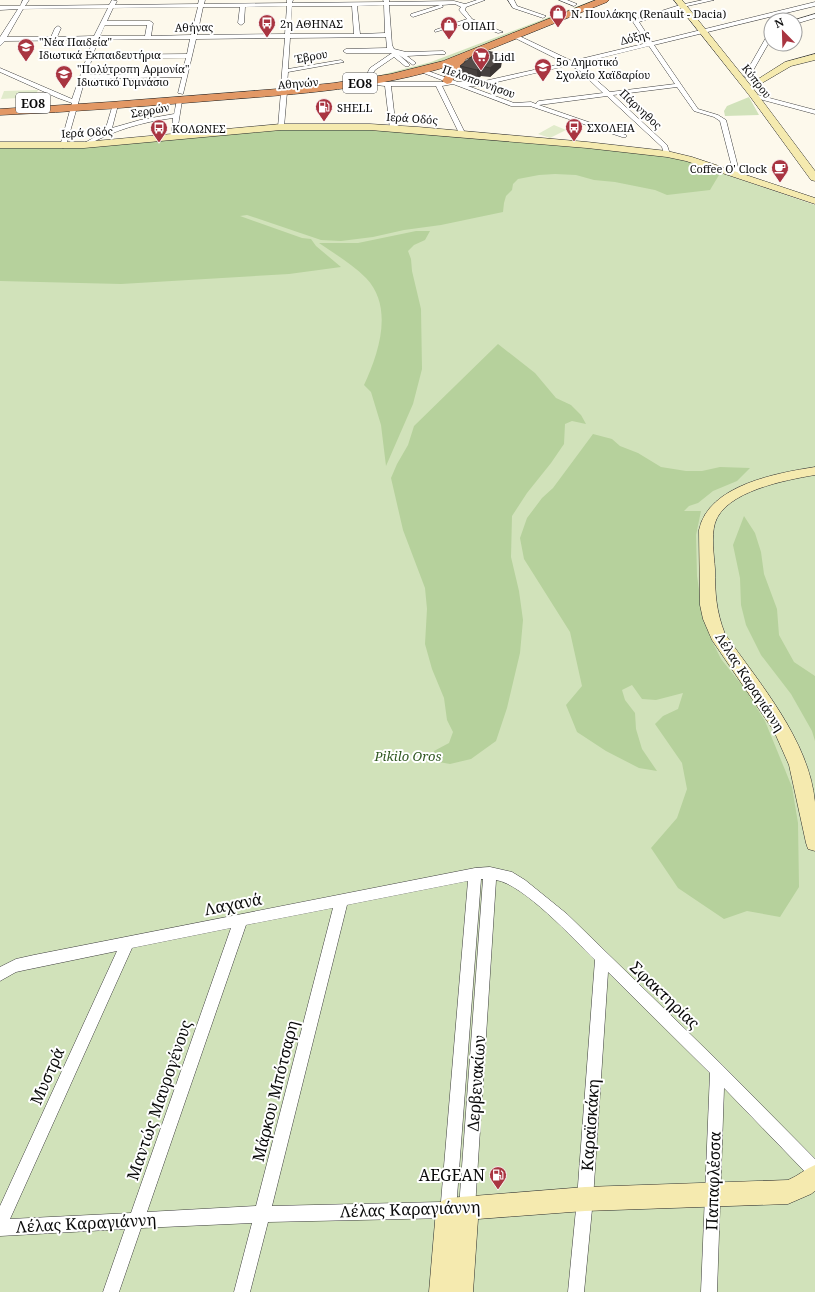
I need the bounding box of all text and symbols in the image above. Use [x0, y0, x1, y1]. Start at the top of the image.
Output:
shop icon: Ν. Πουλάκης (Renault - Dacia) [548, 3, 568, 28]
place label: Ν. Πουλάκης (Renault - Dacia) [571, 6, 726, 21]
north arrow [763, 12, 803, 52]
bus stop icon: 2η ΑΘΗΝΑΣ [257, 13, 277, 38]
text: N [772, 14, 786, 31]
shop icon: ΟΠΑΠ [439, 15, 459, 40]
place label: 2η ΑΘΗΝΑΣ [280, 16, 343, 31]
place label: ΟΠΑΠ [462, 18, 496, 33]
street label: Αθήνας [175, 19, 213, 35]
street label: Δόξης [619, 26, 651, 48]
place label: "Νέα Παιδεία" Ιδιωτικά Εκπαιδευτήρια [39, 34, 161, 62]
school or university icon: "Νέα Παιδεία" Ιδιωτικά Εκπαιδευτήρια [16, 37, 36, 62]
street label: Έβρου [292, 46, 329, 66]
supermarket icon: Lidl [471, 46, 491, 71]
place label: Lidl [494, 49, 515, 64]
place label: 5ο Δημοτικό Σχολείο Χαϊδαρίου [556, 54, 650, 82]
school or university icon: 5ο Δημοτικό Σχολείο Χαϊδαρίου [533, 57, 553, 82]
place label: "Πολύτροπη Αρμονία" Ιδιωτικό Γυμνάσιο [77, 61, 190, 89]
street label: Πελοποννήσου [440, 61, 518, 101]
street label: Κύπρου [739, 61, 775, 101]
school or university icon: "Πολύτροπη Αρμονία" Ιδιωτικό Γυμνάσιο [54, 64, 74, 89]
road number: ΕΟ8 [343, 73, 377, 93]
street label: Αθηνών [277, 74, 319, 92]
street label: Πάρνηθος [617, 86, 665, 132]
road number: ΕΟ8 [16, 93, 50, 113]
fuel station icon: SHELL [314, 97, 334, 122]
street label: Σερρών [129, 99, 171, 121]
place label: SHELL [337, 100, 372, 115]
street label: Ιερά Οδός [386, 109, 438, 127]
bus stop icon: ΣΧΟΛΕΙΑ [564, 117, 584, 142]
bus stop icon: ΚΟΛΩΝΕΣ [149, 118, 169, 143]
place label: ΣΧΟΛΕΙΑ [587, 120, 635, 135]
place label: ΚΟΛΩΝΕΣ [172, 121, 226, 136]
street label: Ιερά Οδός [61, 123, 113, 141]
cafe icon: Coffee O' Clock [770, 158, 790, 183]
place label: Coffee O' Clock [690, 161, 768, 176]
street label: Λέλας Καραγιάννη [711, 629, 789, 735]
park label: Pikilo Oros [373, 747, 442, 765]
street label: Λαχανά [202, 888, 264, 920]
street label: Σφακτηρίας [625, 956, 705, 1034]
street label: Μαντώς Μαυρογένους [121, 1017, 197, 1183]
street label: Μάρκου Μπότσαρη [247, 1018, 303, 1164]
street label: Δερβενακίων [462, 1034, 490, 1132]
street label: Μυστρά [25, 1044, 69, 1108]
street label: Καραϊσκάκη [576, 1078, 604, 1172]
street label: Παπαφλέσσα [700, 1131, 726, 1231]
place label: AEGEAN [419, 1164, 485, 1186]
fuel station icon: AEGEAN [488, 1165, 508, 1190]
street label: Λέλας Καραγιάννη [339, 1196, 481, 1222]
street label: Λέλας Καραγιάννη [15, 1208, 157, 1238]

